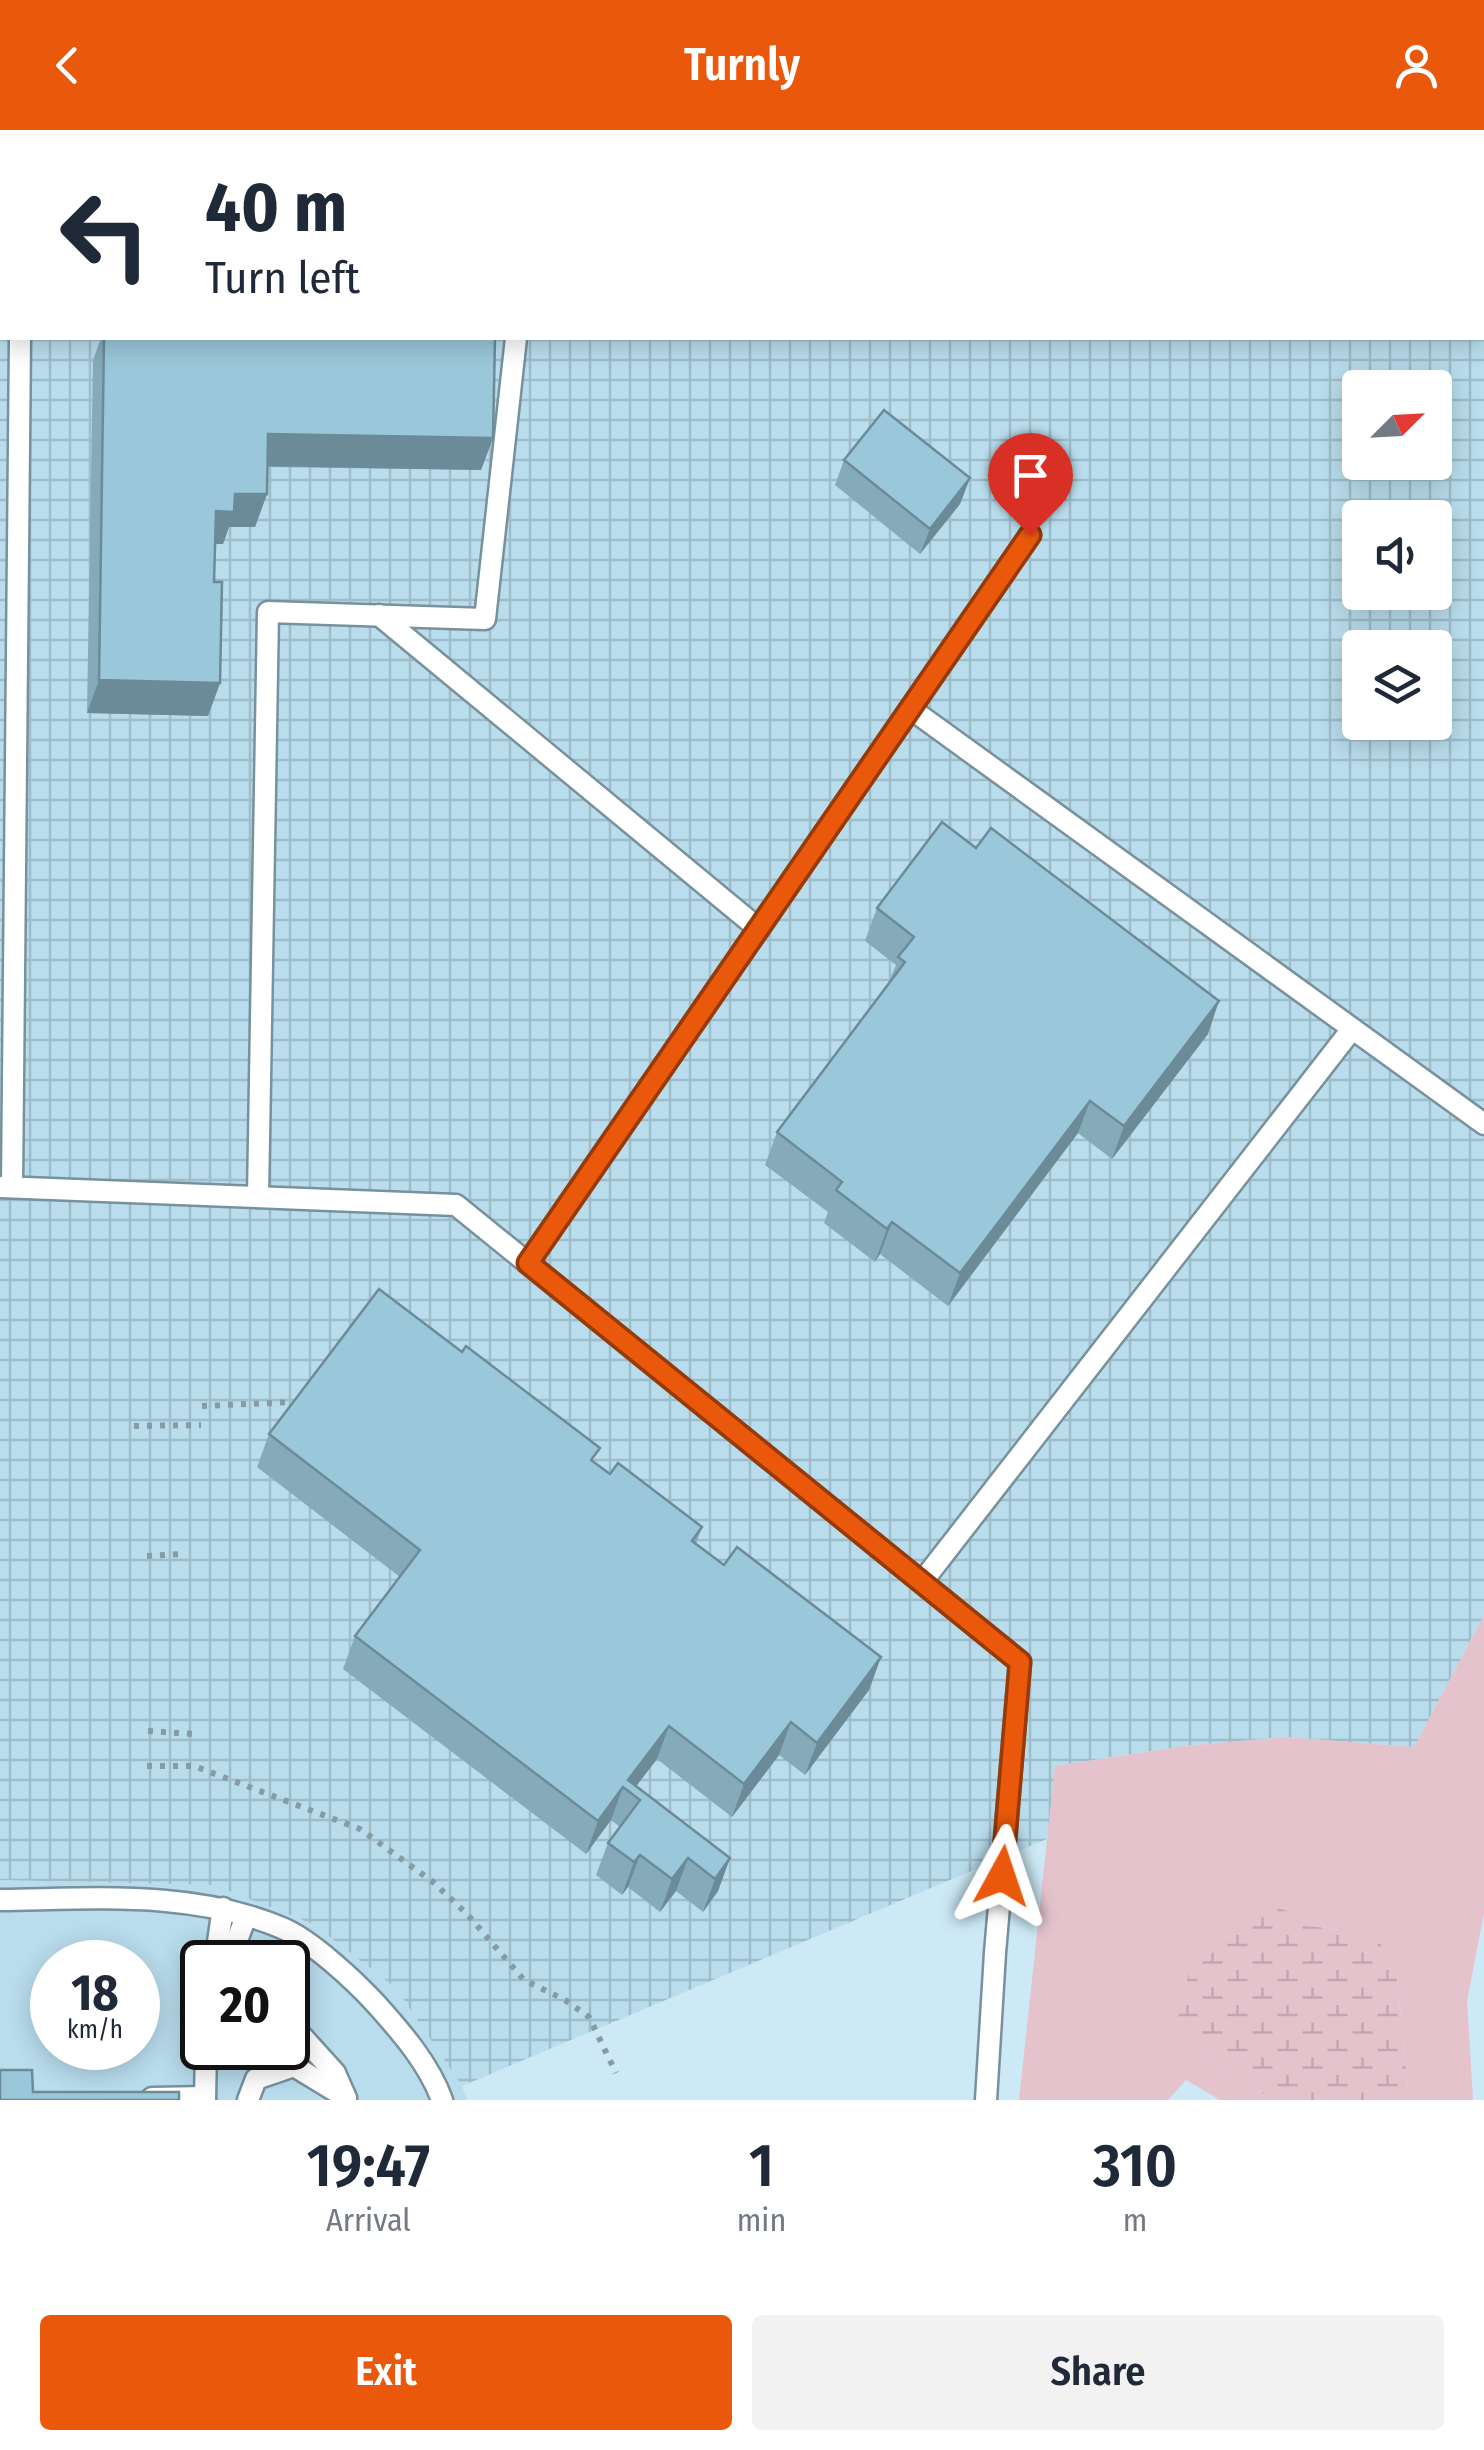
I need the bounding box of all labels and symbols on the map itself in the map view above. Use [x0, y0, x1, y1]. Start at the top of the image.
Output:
north arrow [1342, 370, 1452, 480]
pin [988, 433, 1073, 536]
position arrow [950, 1824, 1054, 1928]
speed limit sign: 20 [180, 1940, 310, 2070]

